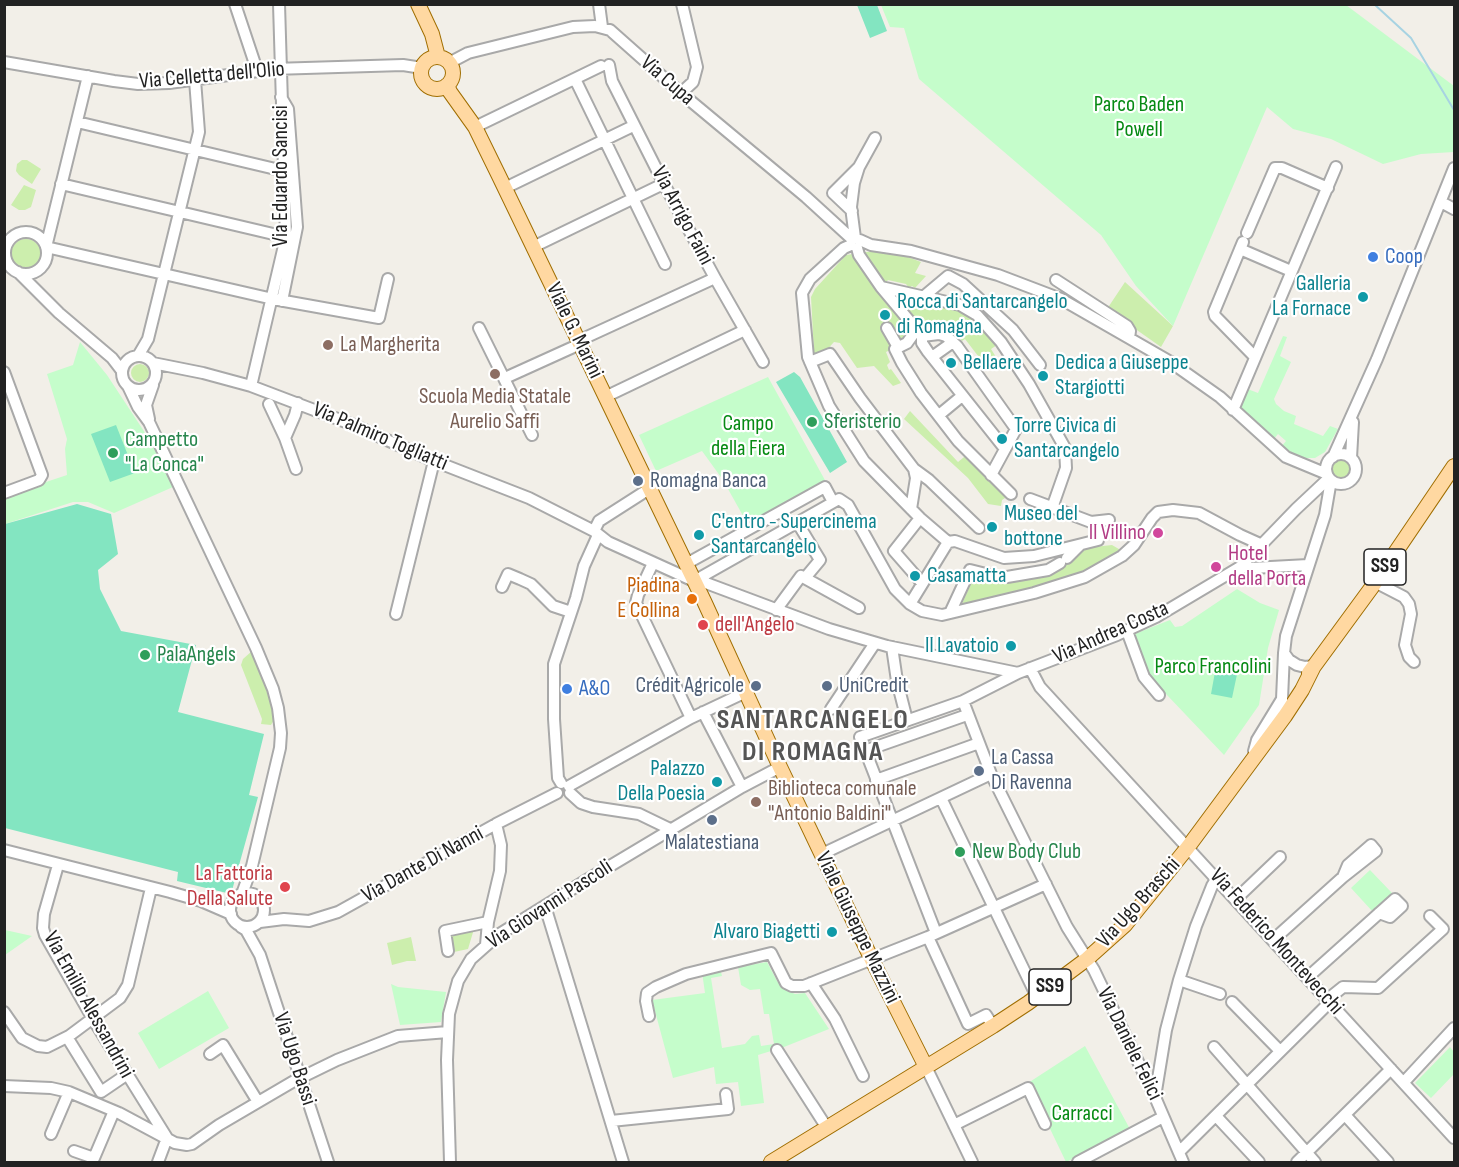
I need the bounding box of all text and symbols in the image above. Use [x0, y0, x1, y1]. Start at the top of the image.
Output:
street label: Via Cupa [634, 50, 700, 112]
street label: Via Celletta dell'Olio [138, 56, 286, 96]
park label: Parco Baden Powell [1094, 92, 1184, 144]
street label: Via Eduardo Sancisi [268, 105, 294, 247]
street label: Via Arrigo Faini [645, 162, 719, 270]
place label: Coop [1385, 244, 1423, 270]
marker: Coop [1366, 250, 1380, 264]
place label: Galleria La Fornace [1272, 271, 1351, 322]
street label: Viale G. Marini [540, 279, 608, 383]
place label: Rocca di Santarcangelo di Romagna [897, 289, 1068, 340]
marker: Galleria La Fornace [1356, 290, 1370, 304]
marker: Rocca di Santarcangelo di Romagna [878, 308, 892, 322]
place label: La Margherita [340, 332, 440, 358]
marker: La Margherita [321, 338, 335, 352]
place label: Bellaere [963, 350, 1022, 376]
place label: Dedica a Giuseppe Stargiotti [1055, 350, 1188, 402]
marker: Bellaere [944, 356, 958, 370]
marker: Scuola Media Statale Aurelio Saffi [488, 367, 502, 381]
marker: Dedica a Giuseppe Stargiotti [1036, 369, 1050, 383]
place label: Scuola Media Statale Aurelio Saffi [419, 384, 571, 436]
street label: Via Palmiro Togliatti [308, 397, 452, 477]
place label: Sferisterio [824, 409, 901, 435]
park label: Campo della Fiera [711, 411, 785, 463]
place label: Torre Civica di Santarcangelo [1014, 413, 1120, 464]
marker: Sferisterio [805, 415, 819, 429]
place label: Campetto "La Conca" [125, 427, 204, 478]
marker: Torre Civica di Santarcangelo [995, 432, 1009, 446]
marker: Campetto "La Conca" [106, 446, 120, 460]
place label: Romagna Banca [650, 468, 767, 494]
marker: Romagna Banca [631, 474, 645, 488]
place label: Museo del bottone [1004, 501, 1078, 552]
place label: C'entro - Supercinema Santarcangelo [711, 509, 877, 560]
marker: Museo del bottone [985, 520, 999, 534]
place label: Il Villino [1089, 520, 1146, 546]
marker: Il Villino [1151, 526, 1165, 540]
marker: C'entro - Supercinema Santarcangelo [692, 528, 706, 542]
place label: Hotel della Porta [1228, 541, 1306, 592]
road number: SS9 [1364, 549, 1406, 585]
marker: Hotel della Porta [1209, 560, 1223, 574]
place label: Casamatta [927, 563, 1006, 589]
marker: Casamatta [908, 569, 922, 583]
place label: Piadina E Collina [617, 573, 680, 624]
marker: Piadina E Collina [685, 592, 699, 606]
street label: Via Andrea Costa [1049, 596, 1173, 670]
place label: dell'Angelo [715, 612, 795, 638]
marker: dell'Angelo [696, 618, 710, 632]
place label: Il Lavatoio [925, 633, 999, 659]
marker: Il Lavatoio [1004, 639, 1018, 653]
place label: PalaAngels [157, 642, 236, 668]
marker: PalaAngels [138, 648, 152, 662]
park label: Parco Francolini [1155, 654, 1271, 680]
place label: Crédit Agricole [635, 673, 744, 699]
place label: UniCredit [839, 673, 909, 699]
place label: A&O [579, 676, 610, 702]
marker: Crédit Agricole [749, 679, 763, 693]
marker: UniCredit [820, 679, 834, 693]
marker: A&O [560, 682, 574, 696]
district label: SANTARCANGELO DI ROMAGNA [717, 704, 909, 770]
place label: La Cassa Di Ravenna [991, 745, 1072, 796]
place label: Palazzo Della Poesia [617, 756, 705, 807]
marker: La Cassa Di Ravenna [972, 764, 986, 778]
marker: Palazzo Della Poesia [710, 775, 724, 789]
place label: Biblioteca comunale "Antonio Baldini" [768, 776, 917, 828]
marker: Biblioteca comunale "Antonio Baldini" [749, 795, 763, 809]
marker: Malatestiana [705, 813, 719, 827]
street label: Via Dante Di Nanni [358, 821, 488, 909]
place label: Malatestiana [665, 830, 759, 856]
place label: New Body Club [972, 839, 1081, 865]
marker: New Body Club [953, 845, 967, 859]
street label: Viale Giuseppe Mazzini [809, 848, 905, 1008]
street label: Via Ugo Braschi [1092, 852, 1186, 954]
street label: Via Giovanni Pascoli [482, 854, 618, 956]
place label: La Fattoria Della Salute [187, 861, 273, 912]
street label: Via Federico Montevecchi [1203, 863, 1349, 1021]
marker: La Fattoria Della Salute [278, 880, 292, 894]
place label: Alvaro Biagetti [714, 919, 820, 945]
marker: Alvaro Biagetti [825, 925, 839, 939]
street label: Via Emilio Alessandrini [37, 927, 139, 1083]
road number: SS9 [1029, 969, 1071, 1005]
street label: Via Daniele Felici [1090, 983, 1168, 1105]
street label: Via Ugo Bassi [267, 1009, 321, 1109]
park label: Carracci [1051, 1101, 1113, 1127]

